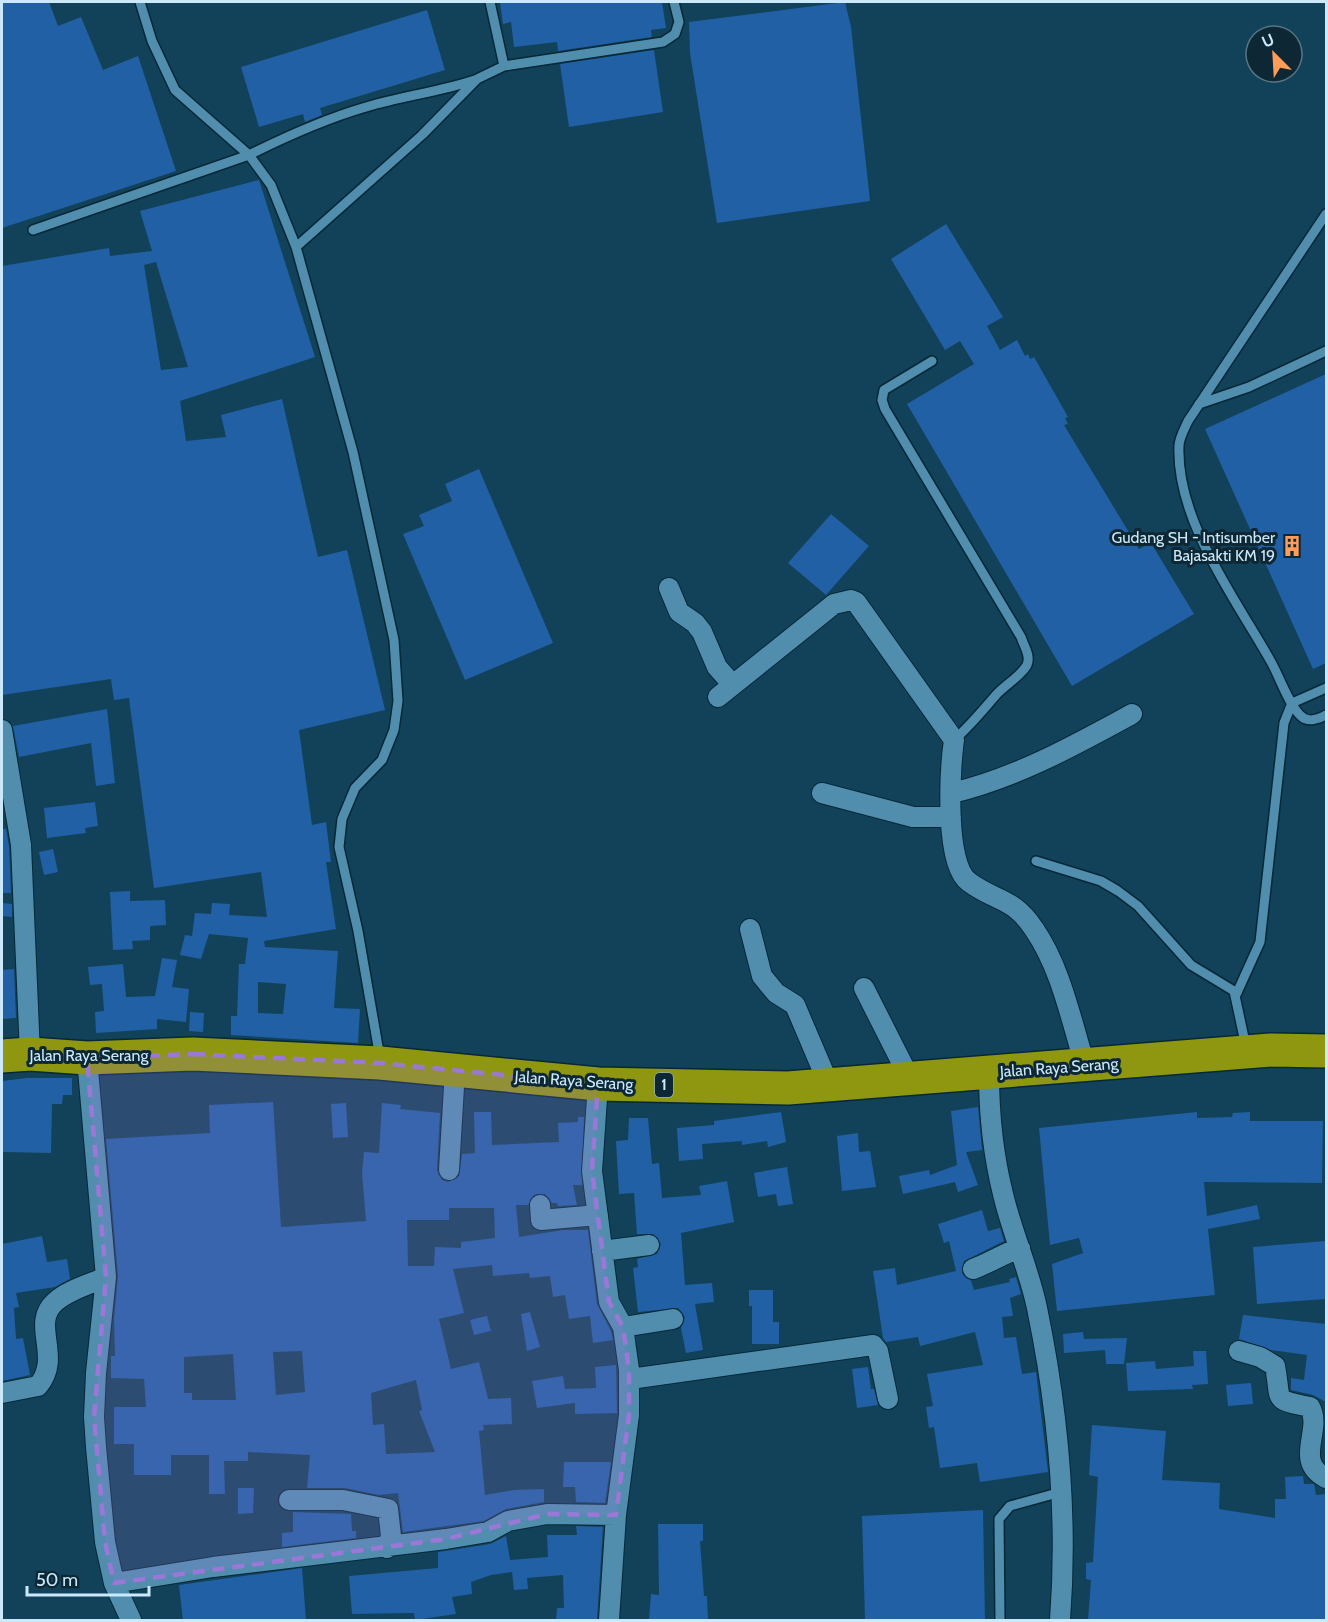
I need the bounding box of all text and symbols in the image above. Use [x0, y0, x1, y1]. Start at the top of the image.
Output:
north arrow [1244, 24, 1304, 84]
text: U [1259, 30, 1277, 52]
place label: Gudang SH - Intisumber Bajasakti KM 19 [1112, 528, 1276, 565]
building icon: Gudang SH - Intisumber Bajasakti KM 19 [1280, 534, 1304, 558]
street label: Jalan Raya Serang [29, 1046, 149, 1065]
street label: Jalan Raya Serang [998, 1054, 1120, 1081]
street label: Jalan Raya Serang [513, 1067, 635, 1094]
road number: 1 [655, 1073, 673, 1097]
scale bar [27, 1559, 148, 1597]
text: 50 m [36, 1569, 78, 1591]

